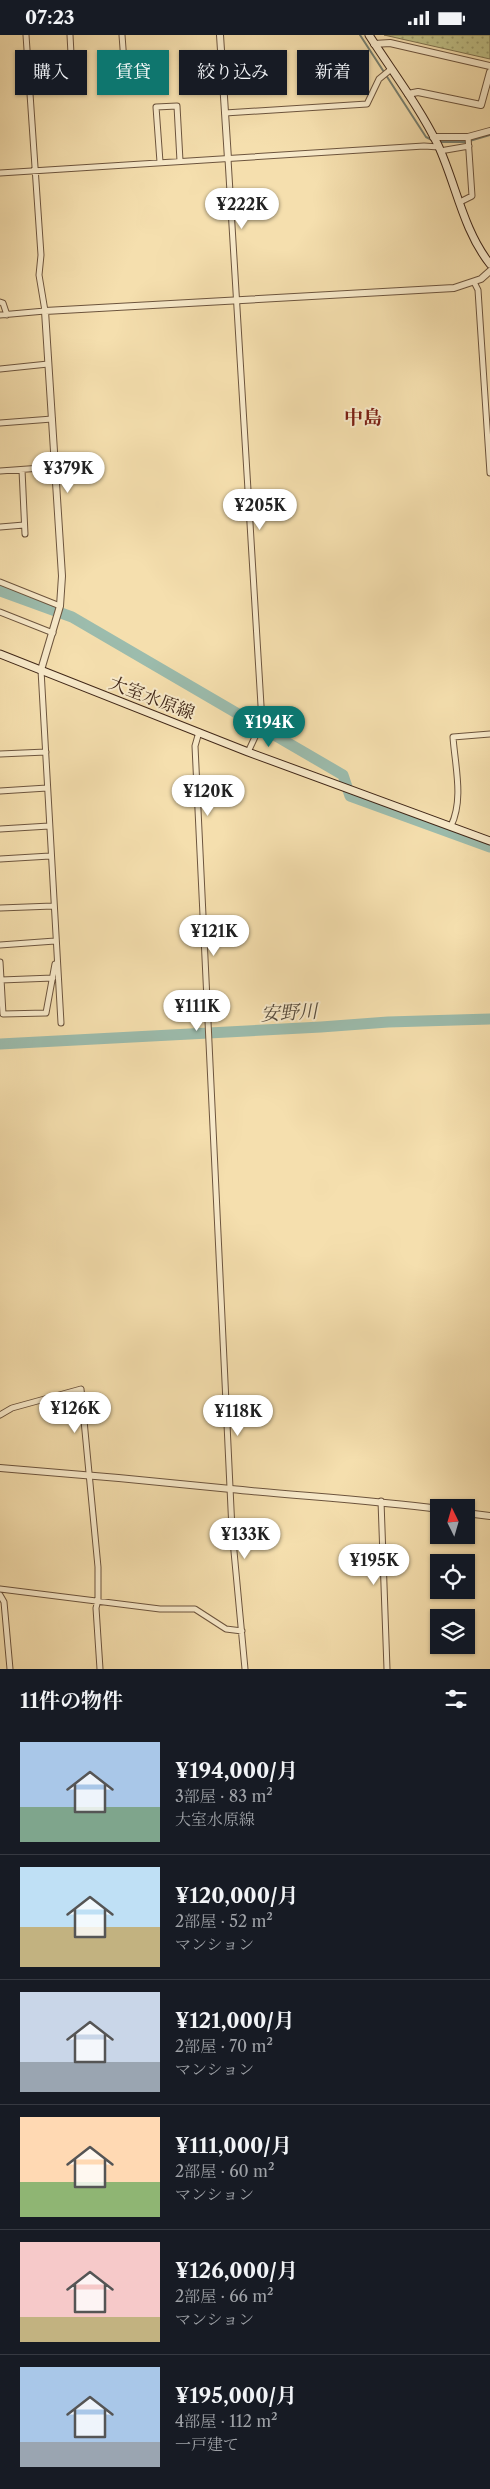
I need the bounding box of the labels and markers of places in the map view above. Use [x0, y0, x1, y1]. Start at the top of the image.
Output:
pin: ¥222K [207, 187, 277, 230]
pin: ¥379K [33, 451, 103, 494]
pin: ¥205K [225, 489, 295, 531]
pin: ¥194K [234, 705, 304, 748]
pin: ¥120K [173, 775, 243, 817]
pin: ¥121K [179, 915, 249, 957]
pin: ¥111K [162, 989, 232, 1032]
pin: ¥126K [40, 1391, 110, 1434]
pin: ¥118K [203, 1395, 273, 1437]
pin: ¥133K [210, 1517, 280, 1560]
pin: ¥195K [339, 1543, 409, 1586]

